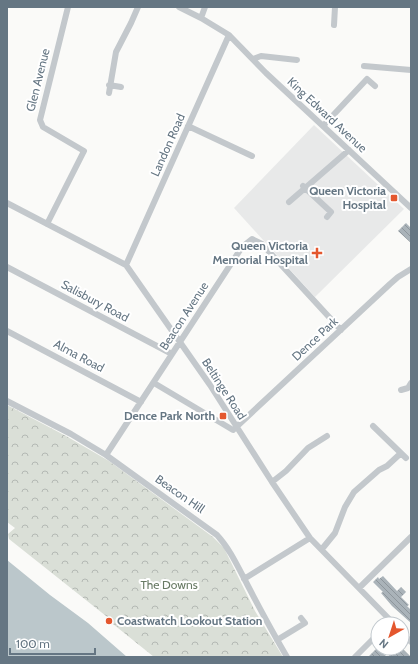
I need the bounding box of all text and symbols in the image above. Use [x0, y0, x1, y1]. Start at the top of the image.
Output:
street label: Glen Avenue [22, 47, 53, 113]
street label: King Edward Avenue [284, 74, 370, 155]
street label: Landon Road [147, 111, 188, 179]
place label: Queen Victoria Hospital [309, 183, 386, 212]
marker: Queen Victoria Hospital [389, 193, 399, 203]
place label: Queen Victoria Memorial Hospital [213, 238, 308, 267]
marker: Queen Victoria Memorial Hospital [311, 247, 323, 259]
street label: Salisbury Road [59, 276, 132, 325]
street label: Beacon Avenue [156, 279, 211, 353]
street label: Dence Park [289, 313, 341, 364]
street label: Alma Road [51, 336, 107, 375]
street label: Beltinge Road [199, 355, 250, 422]
place label: Dence Park North [124, 408, 215, 423]
marker: Dence Park North [218, 411, 228, 421]
street label: Beacon Hill [153, 471, 208, 516]
park label: The Downs [140, 577, 198, 592]
place label: Coastwatch Lookout Station [117, 613, 262, 628]
marker: Coastwatch Lookout Station [104, 616, 114, 626]
north arrow [370, 616, 410, 656]
scale bar [10, 630, 95, 656]
text: 100 m [16, 636, 50, 651]
text: N [376, 636, 391, 652]

